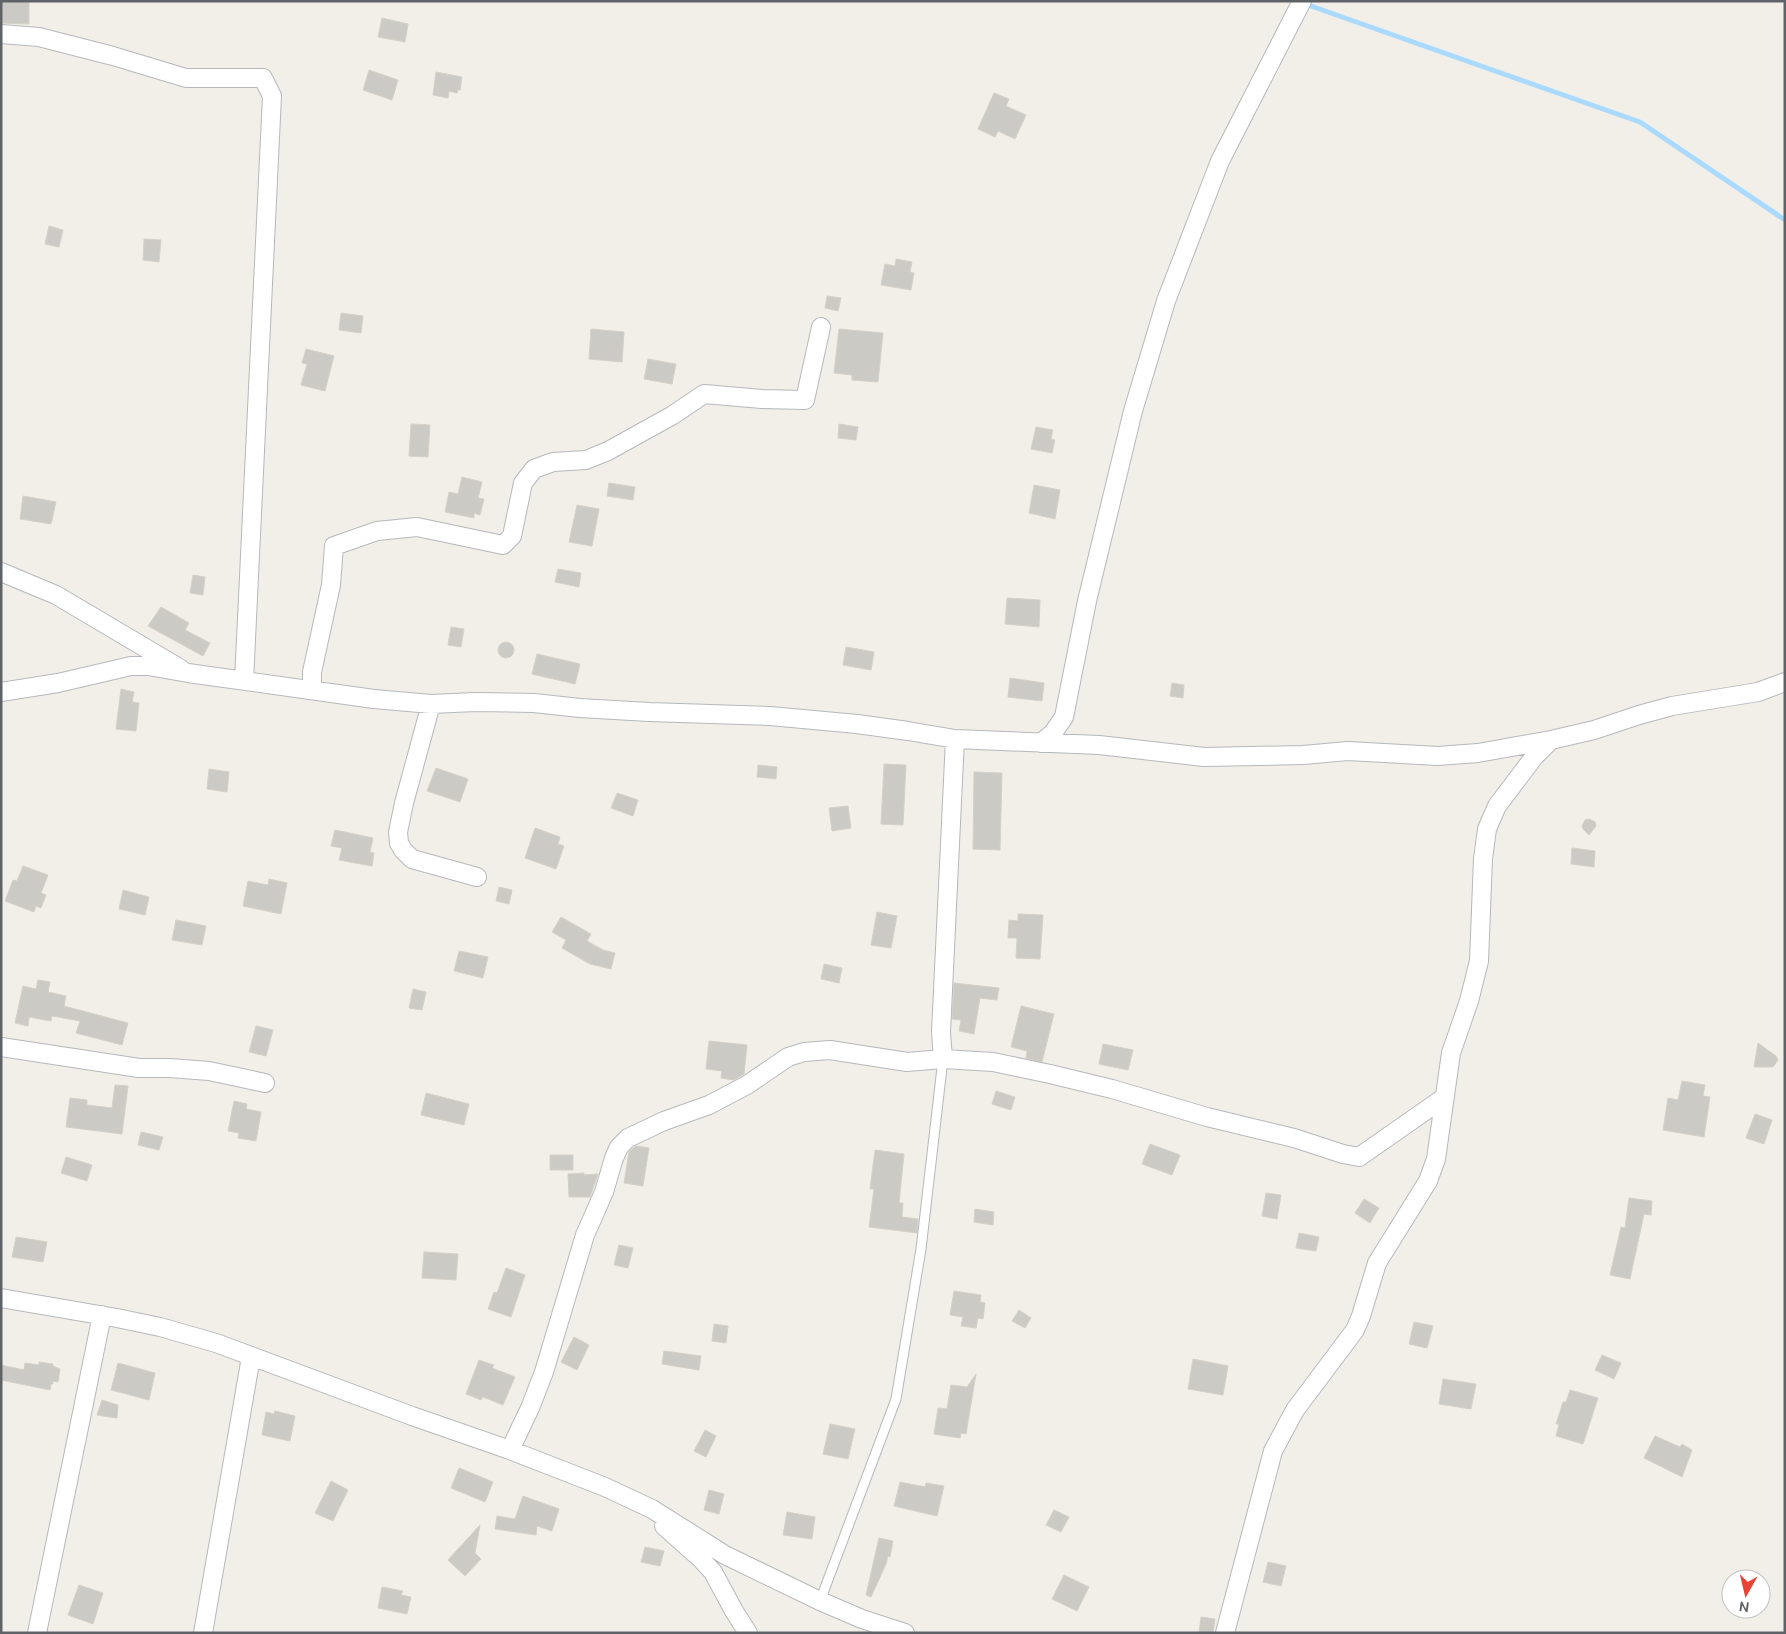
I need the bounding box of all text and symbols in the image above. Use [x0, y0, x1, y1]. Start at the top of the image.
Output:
north arrow [1721, 1569, 1771, 1619]
text: N [1738, 1598, 1750, 1616]

